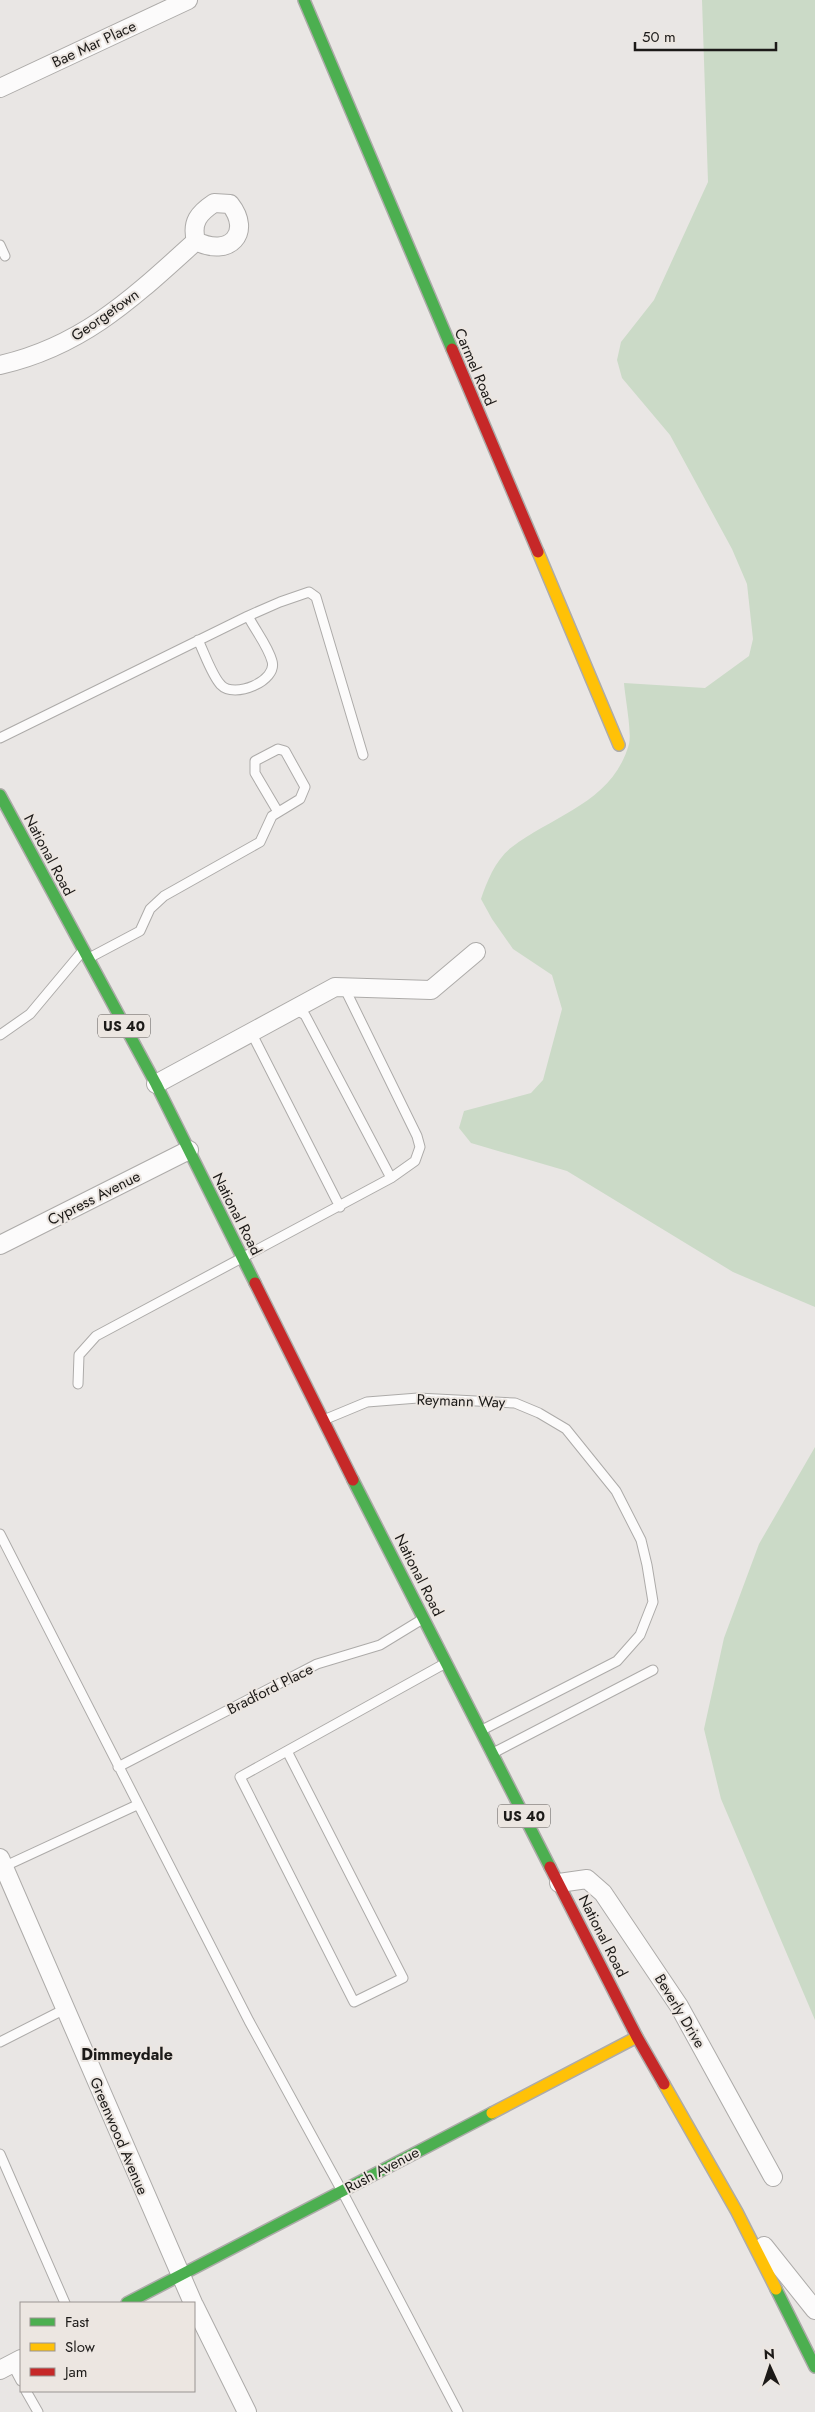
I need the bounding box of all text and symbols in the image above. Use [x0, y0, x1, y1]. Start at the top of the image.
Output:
street label: Bae Mar Place [48, 15, 140, 73]
scale bar [635, 20, 776, 52]
text: 50 m [642, 26, 676, 48]
street label: Georgetown [67, 284, 143, 346]
street label: Carmel Road [449, 325, 501, 409]
street label: National Road [18, 810, 80, 900]
road number: US 40 [98, 1014, 150, 1038]
street label: Cypress Avenue [44, 1165, 144, 1231]
street label: National Road [207, 1169, 267, 1259]
street label: Reymann Way [416, 1388, 506, 1414]
street label: National Road [389, 1530, 449, 1620]
street label: Bradford Place [223, 1658, 317, 1720]
road number: US 40 [498, 1804, 550, 1828]
street label: National Road [573, 1891, 633, 1981]
street label: Beverly Drive [649, 1970, 711, 2052]
district label: Dimmeydale [81, 2043, 173, 2066]
street label: Greenwood Avenue [84, 2074, 154, 2199]
street label: Rush Avenue [341, 2141, 423, 2199]
legend [20, 2302, 195, 2392]
text: Fast [65, 2311, 89, 2333]
text: Slow [65, 2336, 96, 2358]
north arrow [745, 2342, 795, 2392]
text: N [763, 2344, 775, 2364]
text: Jam [63, 2361, 88, 2383]

